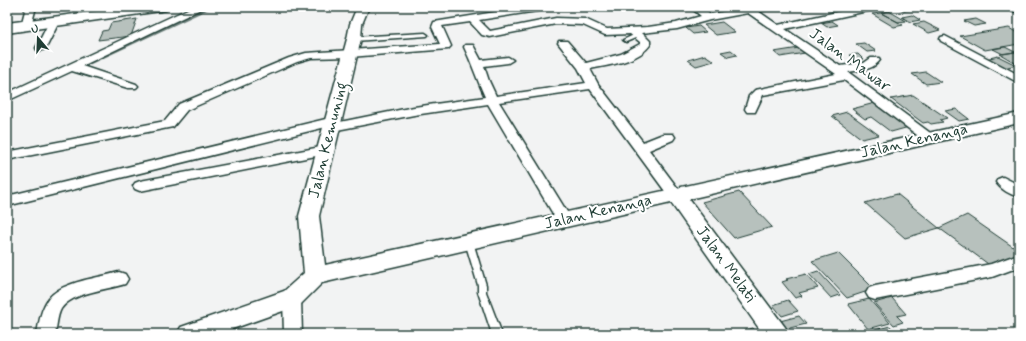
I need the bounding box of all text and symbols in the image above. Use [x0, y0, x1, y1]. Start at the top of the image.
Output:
north arrow [18, 18, 58, 58]
text: U [29, 22, 41, 37]
street label: Jalan Mawar [805, 23, 895, 97]
street label: Jalan Kemuning [303, 79, 354, 201]
street label: Jalan Kenanga [858, 118, 970, 164]
street label: Jalan Kenanga [542, 189, 654, 235]
street label: Jalan Melati [691, 222, 761, 306]

